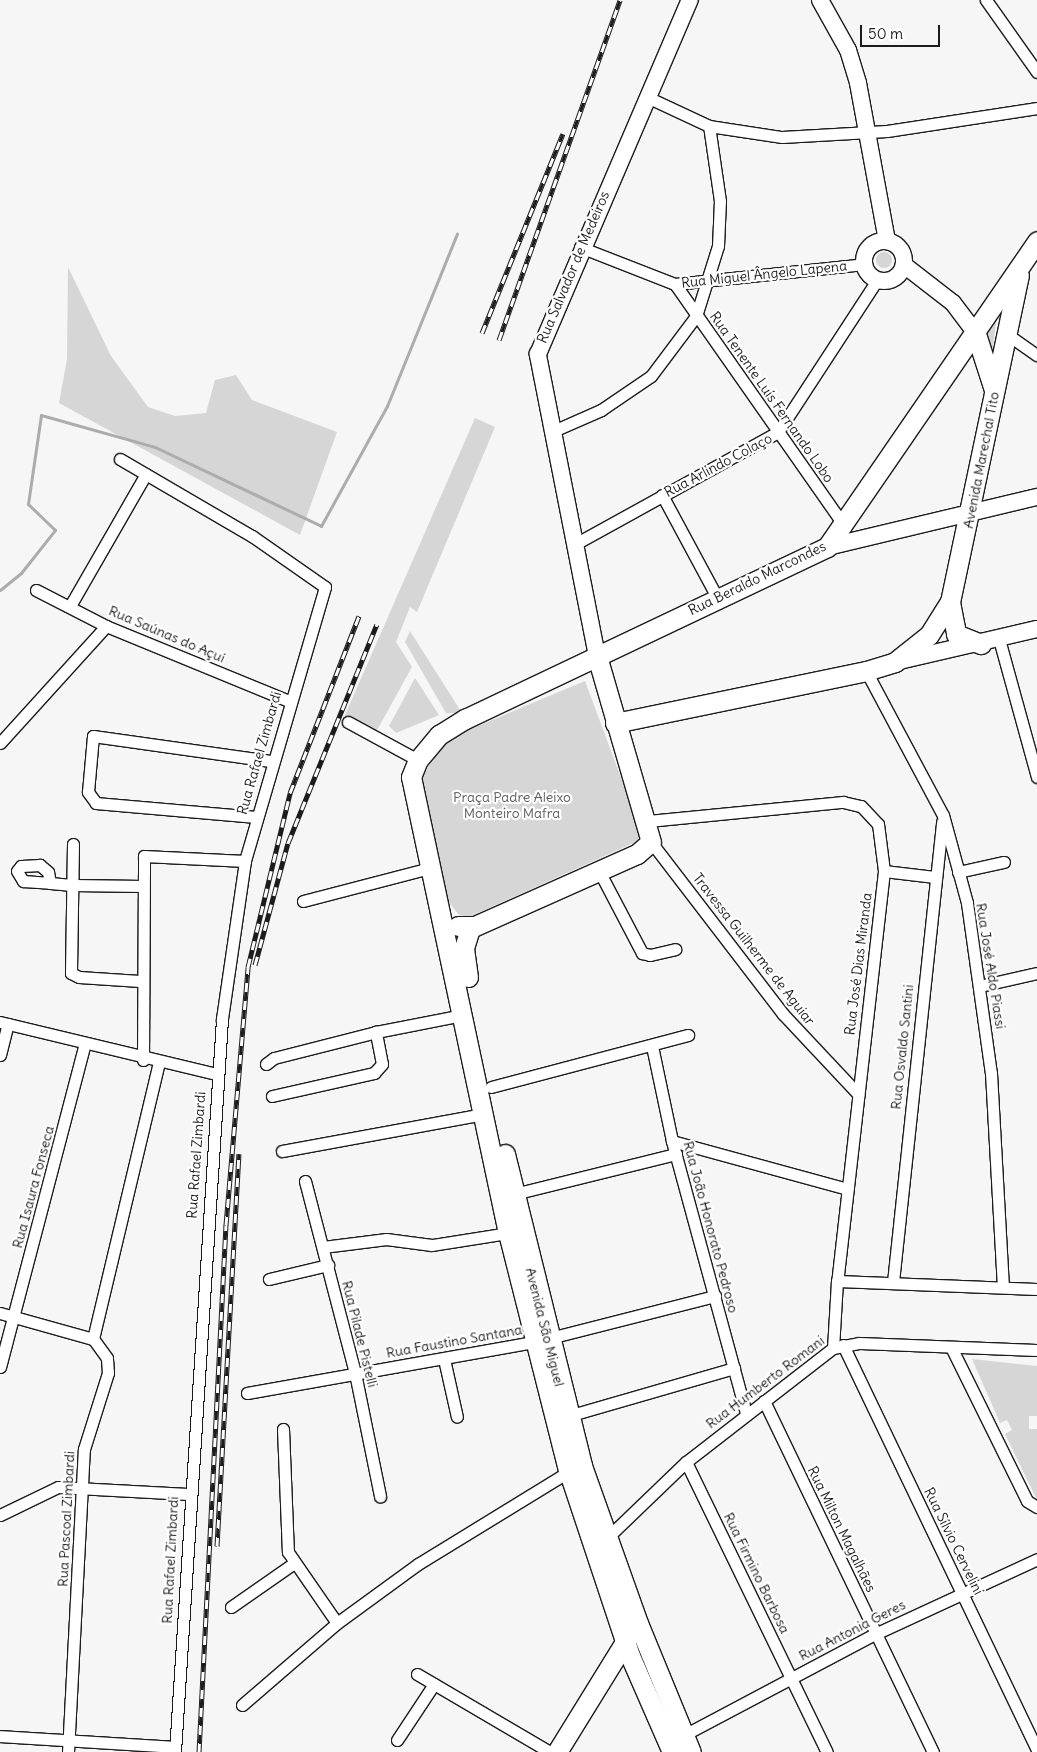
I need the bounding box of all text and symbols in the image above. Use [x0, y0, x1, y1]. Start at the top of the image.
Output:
scale bar [862, 15, 942, 47]
text: 50 m [868, 24, 903, 43]
street label: Rua Salvador de Medeiros [533, 188, 613, 346]
street label: Rua Miguel Ângelo Lapena [680, 257, 848, 291]
street label: Rua Tenente Luís Fernando Lobo [706, 308, 838, 486]
street label: Avenida Marechal Tito [960, 390, 1002, 530]
street label: Rua Arlindo Colaço [661, 429, 775, 501]
street label: Rua Beraldo Marcondes [685, 537, 829, 619]
street label: Rua Saúnas do Açuí [106, 602, 228, 666]
street label: Rua Rafael Zimbardi [233, 689, 285, 817]
park label: Praça Padre Aleixo Monteiro Mafra [453, 789, 571, 822]
street label: Travessa Guilherme de Aguiar [689, 870, 819, 1028]
street label: Rua José Dias Miranda [841, 892, 875, 1036]
street label: Rua José Aldo Piassi [973, 902, 1009, 1030]
street label: Rua Osvaldo Santini [887, 984, 917, 1110]
street label: Rua Rafael Zimbardi [183, 1091, 209, 1219]
street label: Rua Isaura Fonseca [9, 1124, 57, 1250]
street label: Rua João Honorato Pedroso [680, 1139, 742, 1315]
street label: Avenida São Miguel [522, 1266, 568, 1388]
street label: Rua Pilade Pistelli [339, 1279, 381, 1389]
street label: Rua Faustino Santana [385, 1321, 523, 1361]
street label: Rua Humberto Romani [703, 1332, 827, 1432]
street label: Rua Pascoal Zimbardi [54, 1451, 78, 1587]
street label: Rua Milton Magalhães [804, 1463, 880, 1595]
street label: Rua Sílvio Cervelini [921, 1485, 987, 1597]
street label: Rua Rafael Zimbardi [158, 1496, 182, 1624]
street label: Rua Firmino Barbosa [720, 1510, 794, 1636]
street label: Rua Antonia Geres [796, 1596, 908, 1664]

